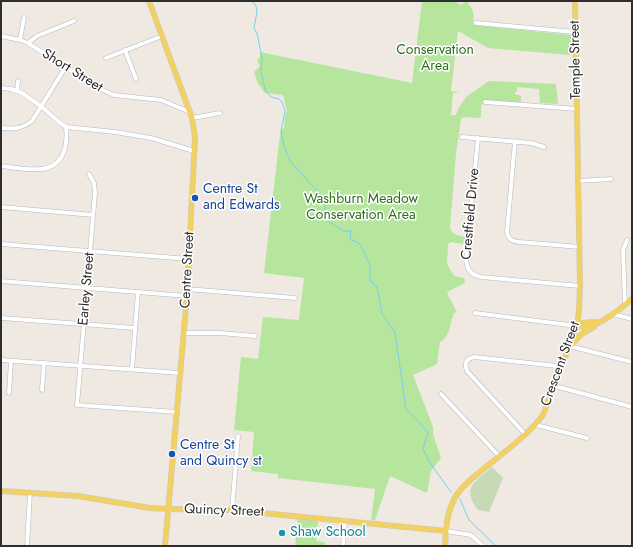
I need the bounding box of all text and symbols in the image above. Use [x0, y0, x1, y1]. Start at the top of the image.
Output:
street label: Temple Street [567, 20, 585, 100]
park label: Conservation Area [396, 43, 474, 76]
street label: Short Street [39, 46, 105, 96]
street label: Crestfield Drive [459, 168, 483, 260]
place label: Centre St and Edwards [203, 182, 280, 214]
park label: Washburn Meadow Conservation Area [304, 192, 418, 224]
marker: Centre St and Edwards [190, 193, 200, 203]
street label: Centre Street [178, 231, 198, 309]
street label: Earley Street [75, 252, 99, 326]
street label: Crescent Street [538, 319, 584, 409]
place label: Centre St and Quincy st [180, 438, 262, 470]
marker: Centre St and Quincy st [167, 449, 177, 459]
street label: Quincy Street [184, 501, 264, 521]
place label: Shaw School [290, 525, 366, 541]
marker: Shaw School [277, 528, 287, 538]

